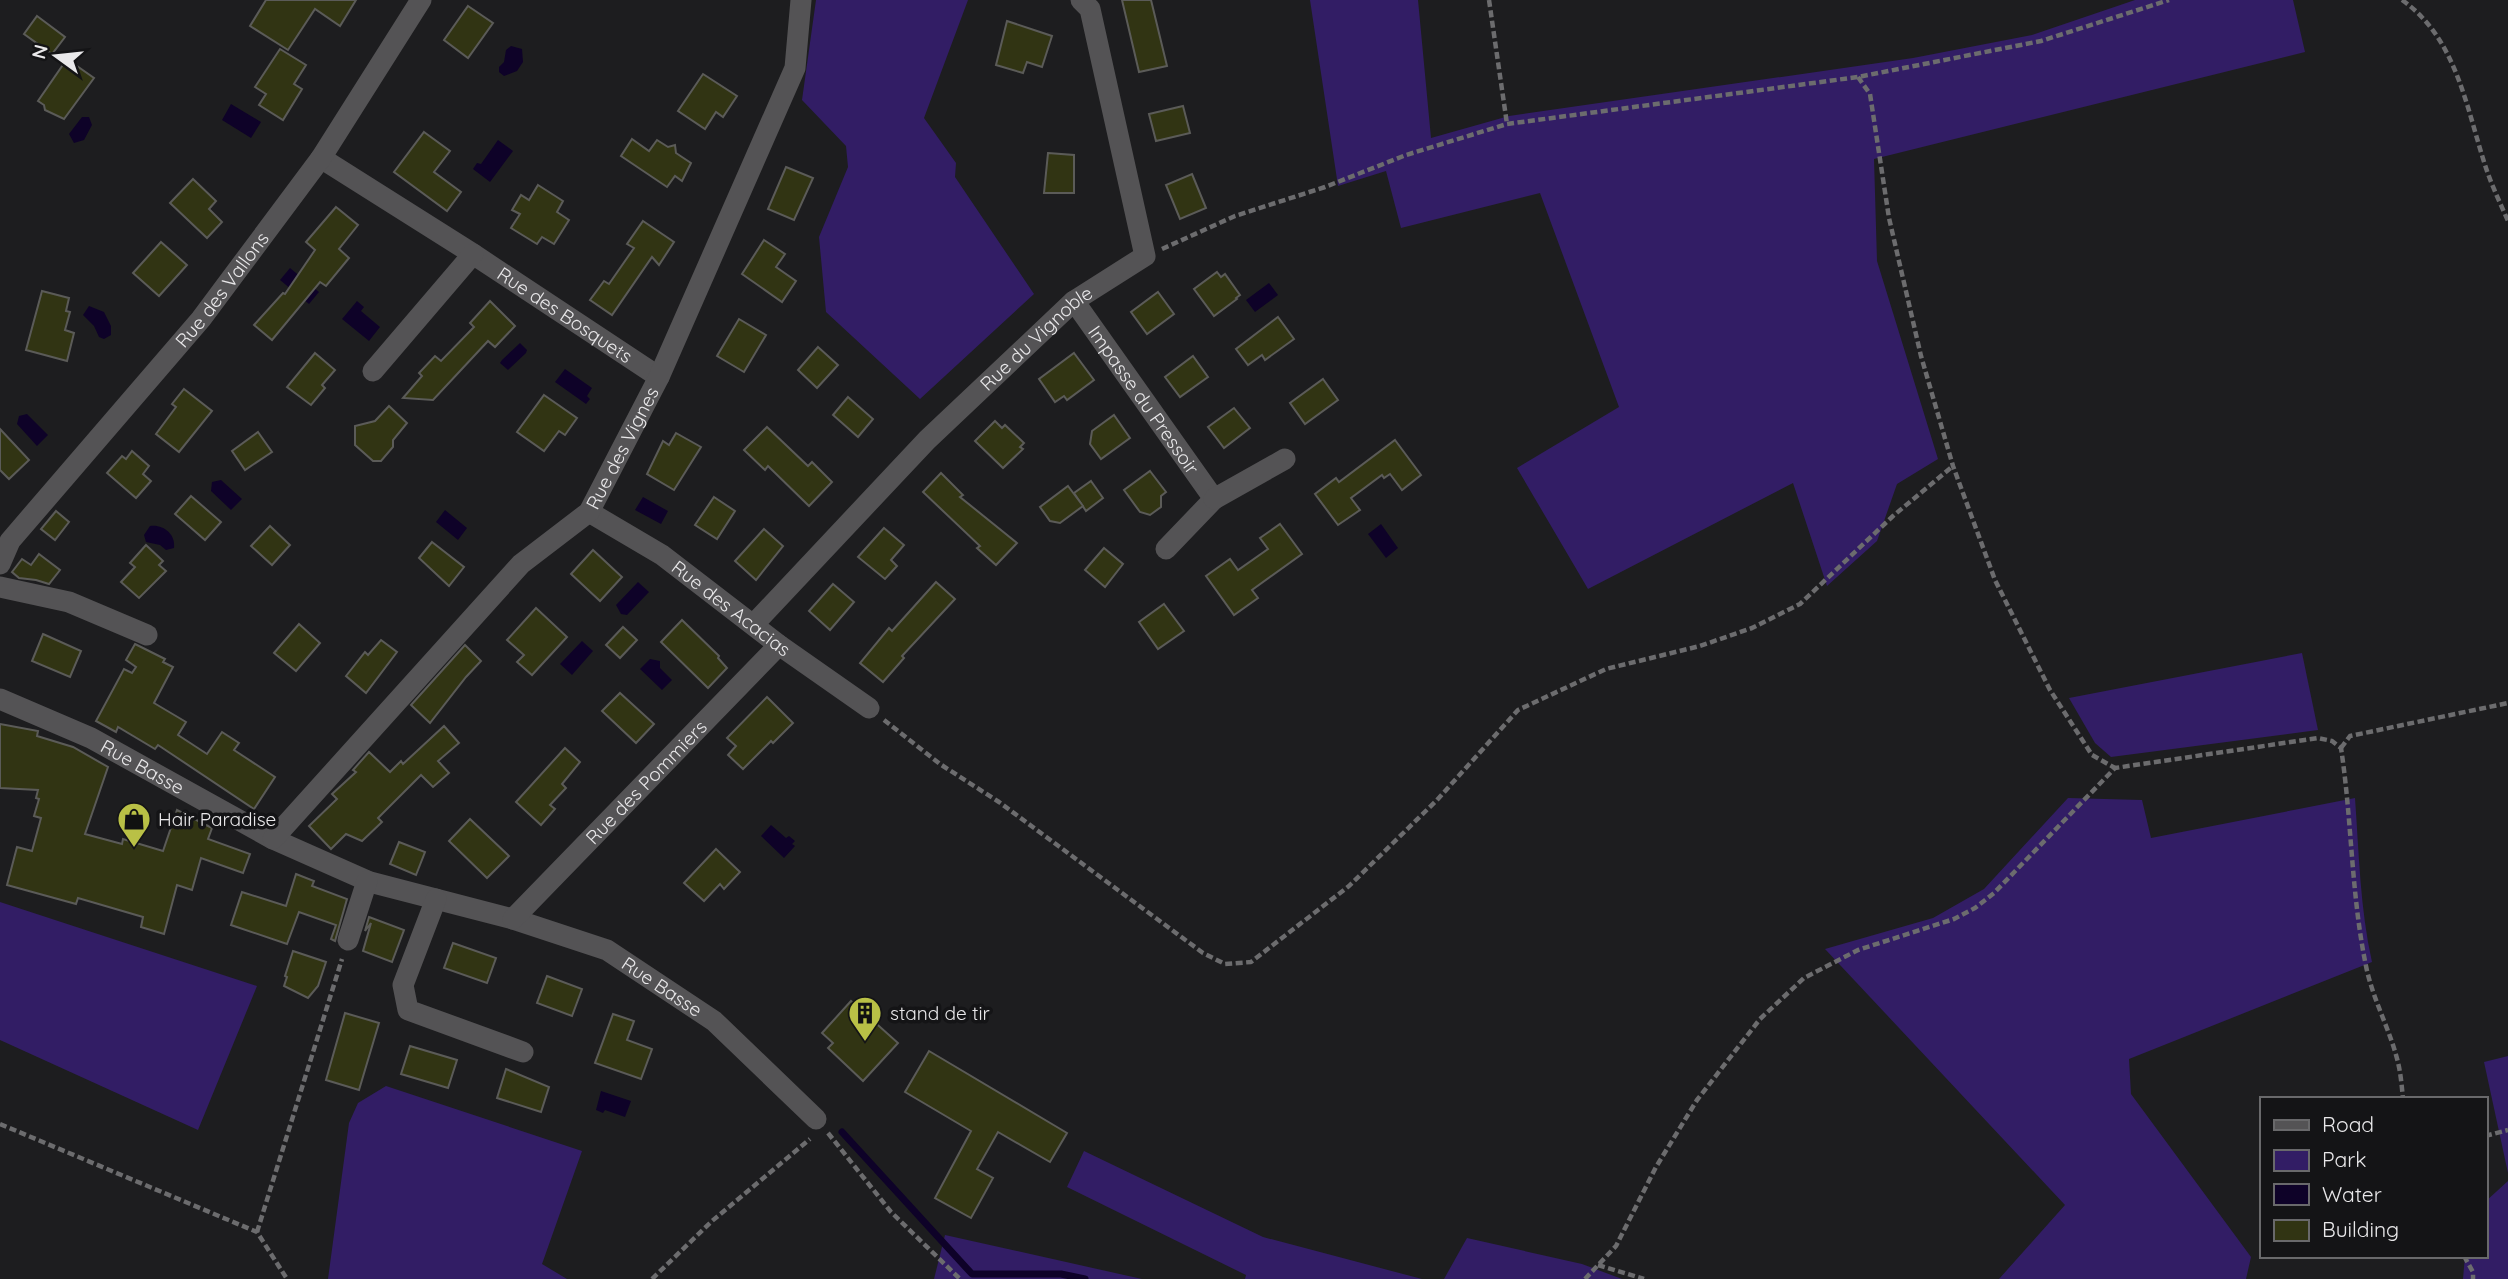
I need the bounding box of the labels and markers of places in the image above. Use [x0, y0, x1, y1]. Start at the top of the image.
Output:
shop icon: Hair Paradise [115, 800, 153, 849]
place label: Hair Paradise [158, 807, 276, 831]
building icon: stand de tir [846, 994, 884, 1043]
place label: stand de tir [890, 1001, 990, 1025]

